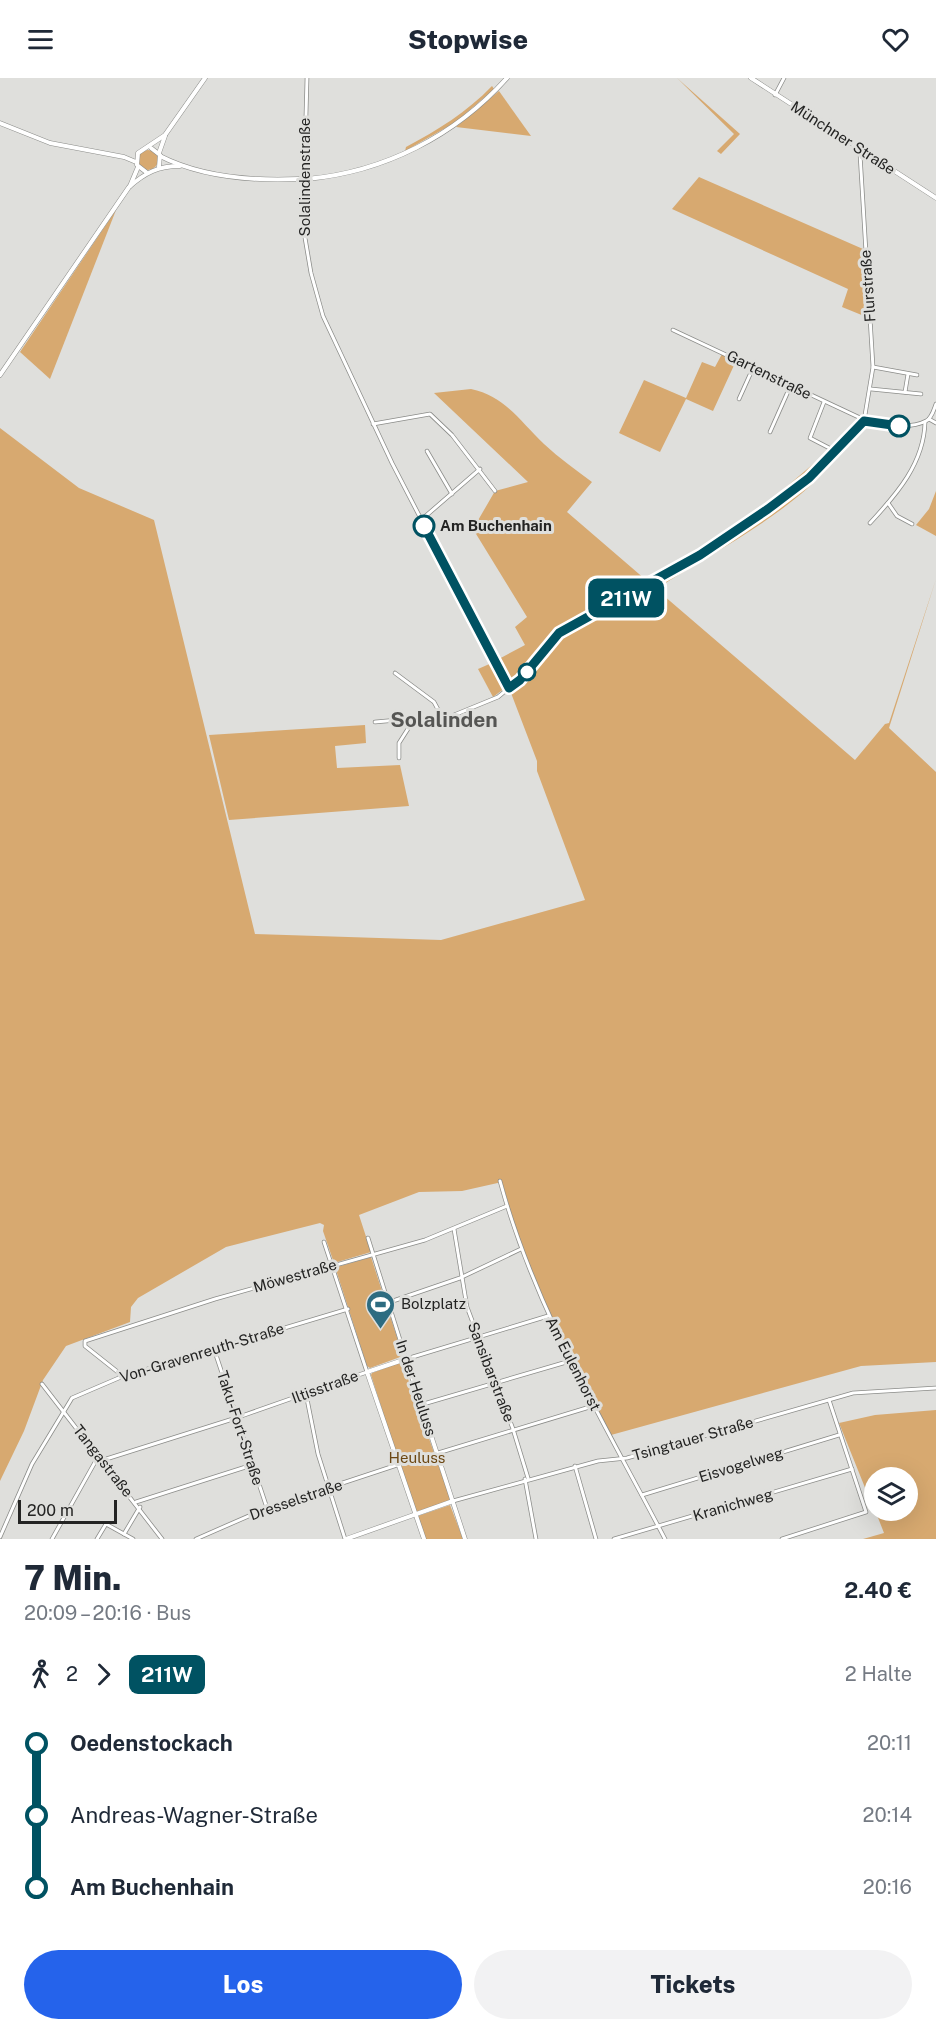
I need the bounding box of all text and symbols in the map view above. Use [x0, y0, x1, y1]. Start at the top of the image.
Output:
icon: menu [24, 23, 57, 56]
text: Stopwise [408, 23, 528, 55]
icon: heart [879, 23, 912, 56]
street label: Münchner Straße [788, 98, 899, 178]
street label: Solalindenstraße [296, 118, 313, 236]
street label: Flurstraße [856, 249, 879, 323]
street label: Gartenstraße [724, 347, 814, 402]
unlabelled marker [888, 415, 910, 437]
marker: Am Buchenhain [413, 515, 435, 537]
place label: Am Buchenhain [440, 517, 552, 534]
line badge: 211W [584, 578, 668, 618]
text: 211W [600, 586, 652, 611]
unlabelled marker [518, 663, 536, 681]
district label: Solalinden [390, 707, 498, 732]
street label: Möwestraße [251, 1255, 339, 1296]
sports icon: Bolzplatz [364, 1288, 396, 1330]
place label: Bolzplatz [401, 1295, 466, 1312]
street label: Am Eulenhorst [543, 1314, 604, 1414]
street label: Von-Gravenreuth-Straße [118, 1319, 286, 1386]
street label: Sansibarstraße [465, 1319, 518, 1424]
street label: In der Heuluss [393, 1338, 440, 1438]
street label: Iltisstraße [289, 1367, 361, 1406]
street label: Taku-Fort-Straße [214, 1368, 267, 1487]
street label: Tsingtauer Straße [630, 1413, 755, 1464]
street label: Tangastraße [70, 1421, 137, 1500]
street label: Eisvogelweg [697, 1444, 785, 1485]
park label: Heuluss [389, 1449, 445, 1466]
map controls [864, 1467, 918, 1521]
button: layers [864, 1467, 918, 1521]
street label: Dresselstraße [247, 1476, 344, 1523]
street label: Kranichweg [691, 1485, 775, 1524]
scale bar [18, 1497, 117, 1524]
text: 200 m [27, 1501, 74, 1520]
text: 7 Min. [24, 1559, 122, 1597]
text: 2.40 € [844, 1577, 912, 1603]
text: 20:09 – 20:16 · Bus [24, 1601, 191, 1625]
icon: walk [24, 1658, 57, 1691]
icon: forward [87, 1658, 120, 1691]
text: 2 [66, 1662, 78, 1686]
text: 211W [141, 1662, 193, 1687]
text: 2 Halte [845, 1662, 912, 1686]
text: Oedenstockach [70, 1730, 233, 1756]
text: 20:11 [867, 1731, 912, 1755]
text: Andreas-Wagner-Straße [70, 1802, 318, 1828]
text: 20:14 [863, 1803, 912, 1827]
text: Am Buchenhain [70, 1874, 234, 1900]
text: 20:16 [863, 1875, 912, 1899]
button: Los [24, 1950, 462, 2019]
button: Tickets [474, 1950, 912, 2019]

